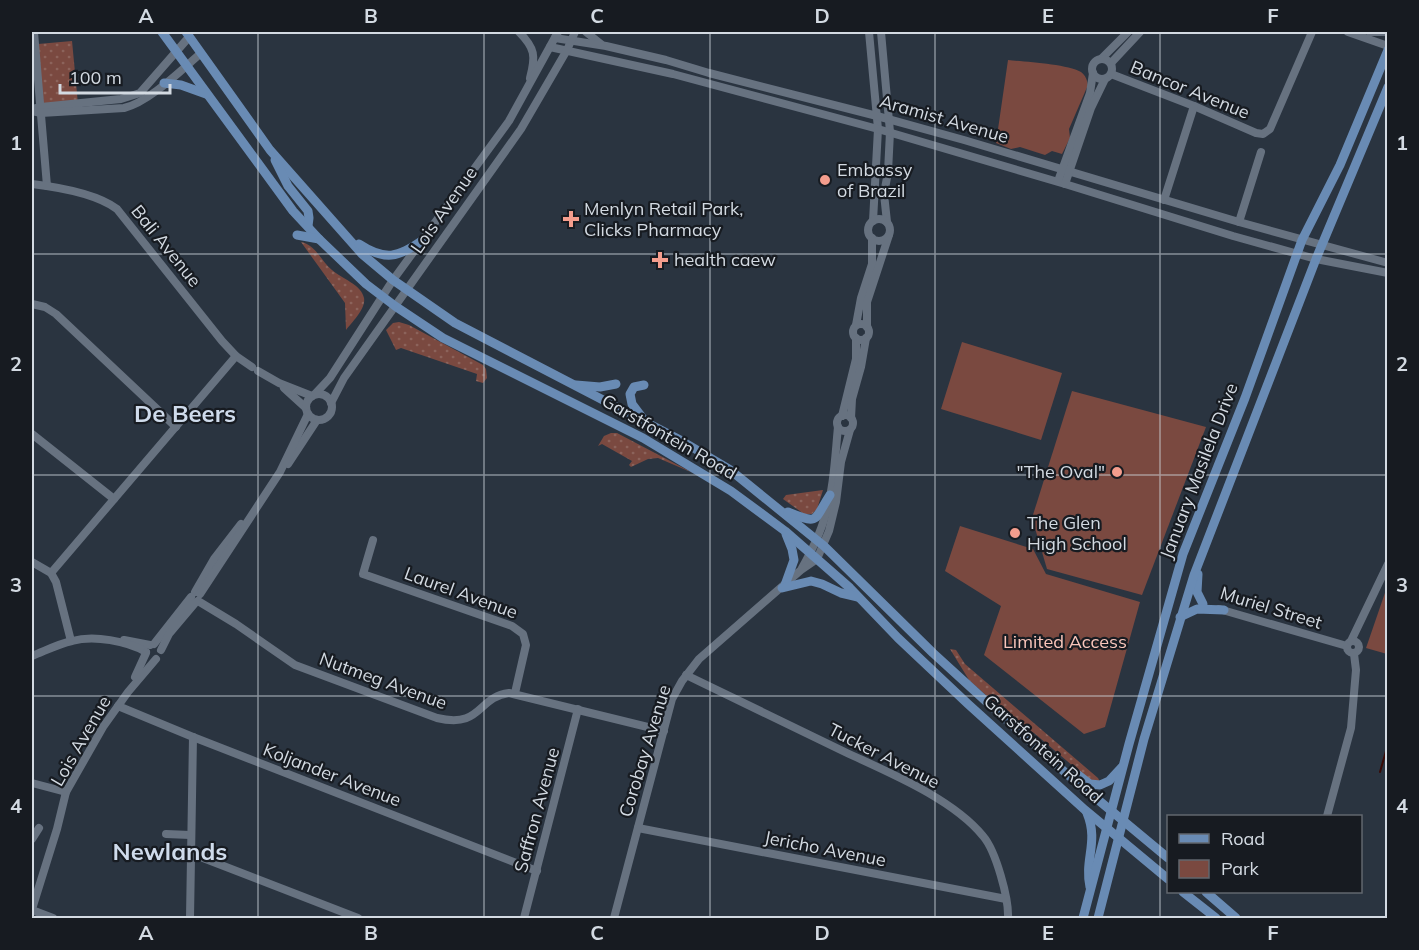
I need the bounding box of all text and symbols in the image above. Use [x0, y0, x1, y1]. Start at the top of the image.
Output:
text: A [139, 3, 154, 28]
text: B [364, 3, 378, 28]
text: C [590, 3, 604, 28]
text: D [814, 3, 830, 28]
text: E [1042, 3, 1054, 28]
text: F [1267, 3, 1279, 28]
street label: Bancor Avenue [1127, 55, 1253, 124]
scale bar [60, 57, 170, 95]
text: 100 m [69, 66, 122, 89]
street label: Aramist Avenue [877, 89, 1011, 148]
text: 1 [10, 130, 22, 155]
text: 1 [1396, 130, 1408, 155]
place label: Embassy of Brazil [837, 158, 913, 202]
street label: Lois Avenue [405, 162, 482, 258]
marker: Embassy of Brazil [818, 173, 832, 187]
place label: Menlyn Retail Park, Clicks Pharmacy [584, 197, 743, 241]
street label: Bali Avenue [126, 200, 206, 291]
marker: Menlyn Retail Park, Clicks Pharmacy [562, 210, 580, 228]
place label: health caew [674, 248, 776, 271]
marker: health caew [651, 251, 669, 269]
text: 2 [10, 351, 22, 376]
text: 2 [1396, 351, 1408, 376]
street label: January Masilela Drive [1154, 380, 1243, 562]
street label: Garstfontein Road [598, 389, 741, 484]
district label: De Beers [134, 398, 236, 428]
place label: "The Oval" [1017, 460, 1105, 483]
marker: "The Oval" [1110, 465, 1124, 479]
place label: The Glen High School [1027, 511, 1127, 555]
marker: The Glen High School [1008, 526, 1022, 540]
street label: Laurel Avenue [401, 561, 521, 624]
text: 3 [10, 572, 22, 597]
text: 3 [1396, 572, 1408, 597]
street label: Muriel Street [1217, 581, 1325, 634]
park label: Limited Access [1003, 630, 1127, 653]
street label: Nutmeg Avenue [316, 647, 450, 714]
street label: Corobay Avenue [613, 682, 676, 820]
street label: Garstfontein Road [979, 689, 1107, 808]
street label: Lois Avenue [45, 691, 116, 790]
street label: Tucker Avenue [825, 718, 944, 793]
street label: Koljander Avenue [260, 738, 404, 811]
street label: Saffron Avenue [509, 745, 564, 875]
text: 4 [10, 793, 22, 818]
text: 4 [1396, 793, 1408, 818]
legend [1167, 815, 1362, 893]
street label: Jericho Avenue [762, 825, 888, 872]
text: Road [1221, 827, 1265, 850]
district label: Newlands [113, 836, 227, 866]
text: Park [1221, 857, 1260, 880]
text: A [139, 920, 154, 945]
text: B [364, 920, 378, 945]
text: C [590, 920, 604, 945]
text: D [814, 920, 830, 945]
text: E [1042, 920, 1054, 945]
text: F [1267, 920, 1279, 945]

